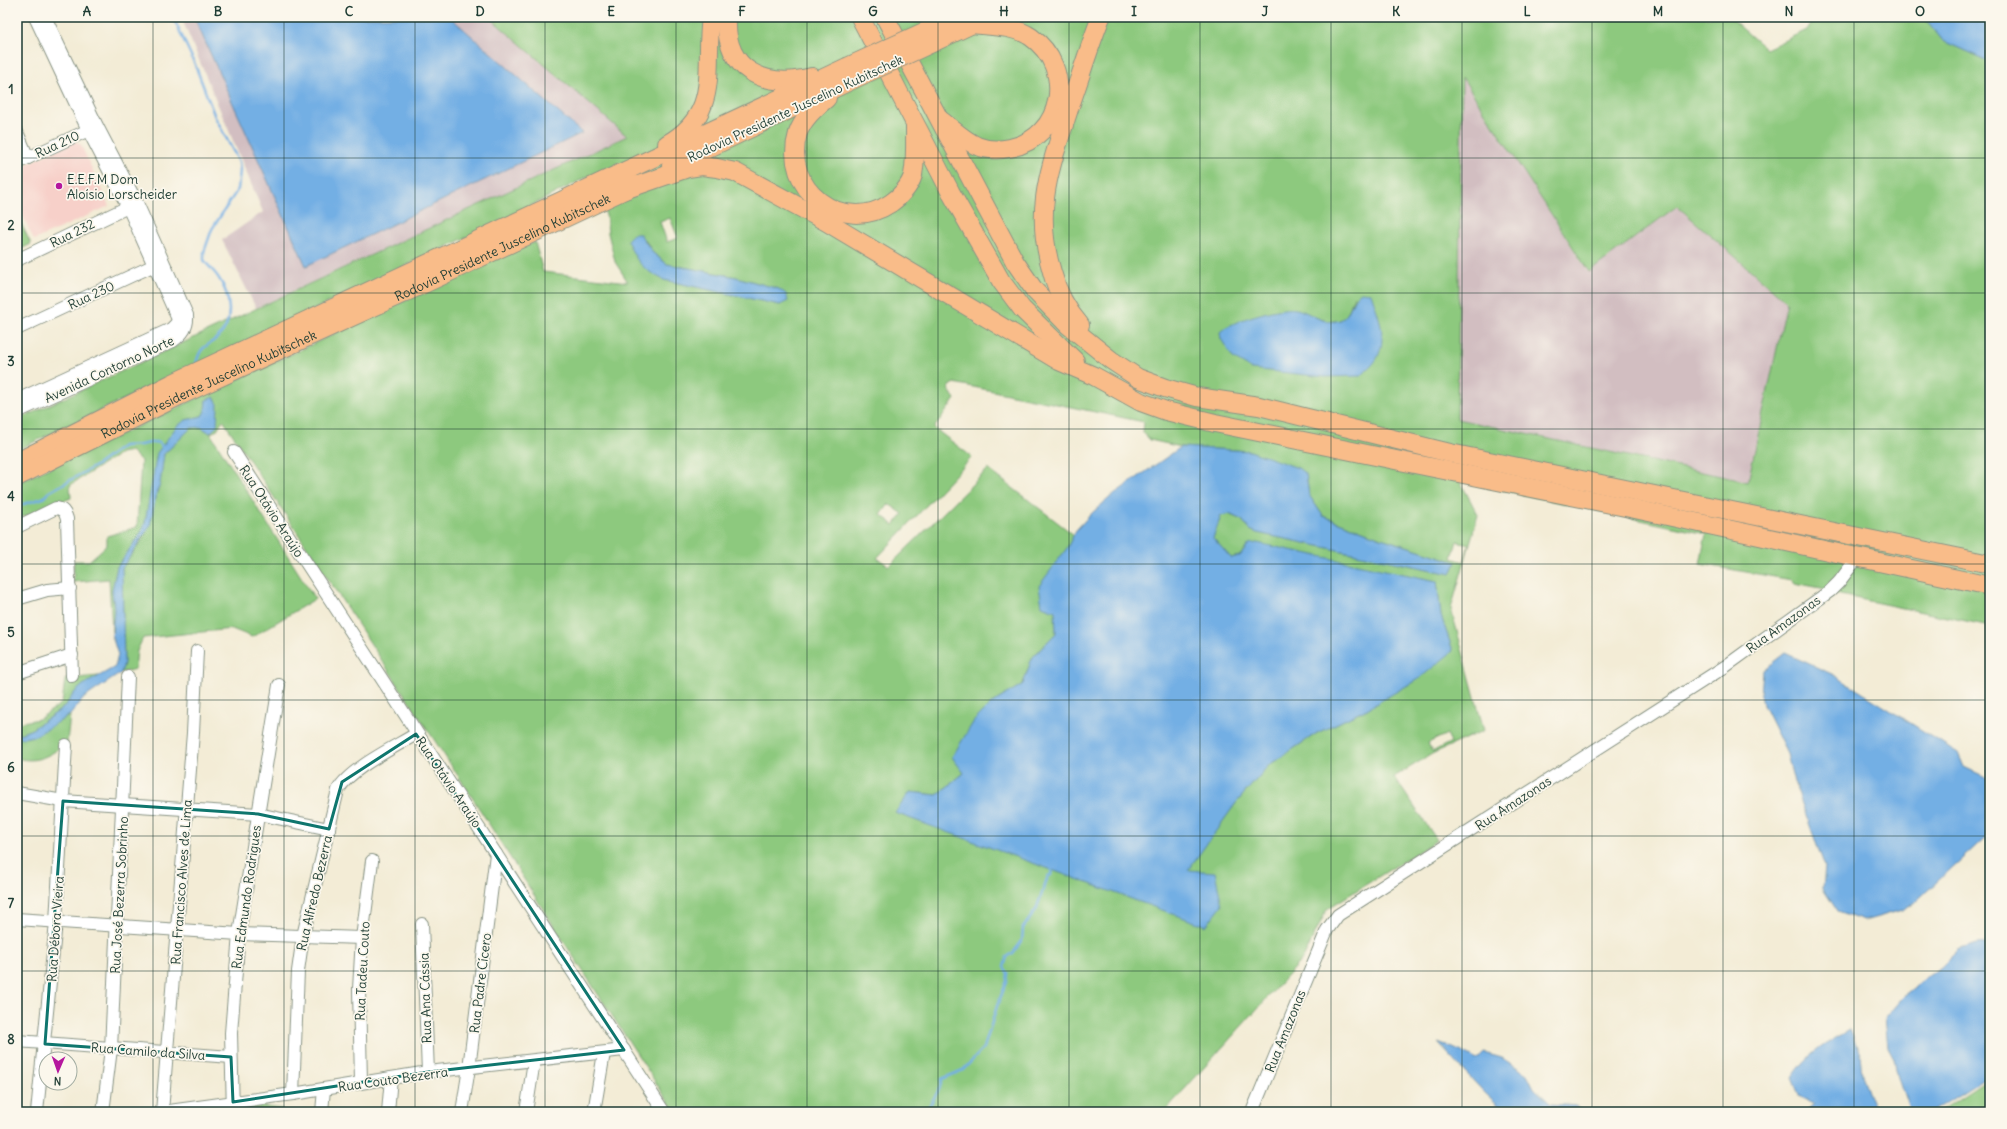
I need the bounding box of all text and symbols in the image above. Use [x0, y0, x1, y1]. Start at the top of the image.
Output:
text: A [83, 3, 92, 20]
text: B [214, 3, 223, 20]
text: C [345, 3, 354, 20]
text: D [475, 3, 485, 20]
text: E [607, 3, 615, 20]
text: F [738, 3, 746, 20]
text: G [868, 3, 878, 20]
text: H [999, 3, 1009, 20]
text: I [1131, 3, 1137, 20]
text: J [1262, 3, 1269, 20]
text: K [1392, 3, 1401, 20]
text: L [1523, 3, 1531, 20]
text: M [1653, 3, 1663, 20]
text: N [1785, 3, 1793, 20]
text: O [1915, 3, 1925, 20]
street label: Rodovia Presidente Juscelino Kubitschek [685, 51, 906, 166]
text: 1 [8, 81, 14, 98]
street label: Rua 210 [32, 127, 82, 162]
place label: E.E.F.M Dom Aloísio Lorscheider [67, 171, 178, 203]
marker: E.E.F.M Dom Aloísio Lorscheider [54, 181, 64, 191]
street label: Rodovia Presidente Juscelino Kubitschek [392, 190, 613, 305]
street label: Rua 232 [47, 215, 97, 252]
text: 2 [7, 217, 15, 234]
street label: Rua 230 [65, 277, 117, 314]
street label: Rodovia Presidente Juscelino Kubitschek [98, 326, 319, 443]
street label: Avenida Contorno Norte [42, 332, 177, 407]
text: 3 [7, 353, 15, 370]
street label: Rua Otávio Araújo [235, 462, 308, 561]
text: 4 [7, 488, 15, 505]
street label: Rua Amazonas [1743, 592, 1824, 657]
text: 5 [7, 624, 15, 641]
street label: Rua Otávio Araújo [412, 733, 485, 831]
text: 6 [7, 759, 15, 776]
street label: Rua Amazonas [1472, 772, 1555, 834]
street label: Rua Francisco Alves de Lima [167, 799, 196, 965]
street label: Rua José Bezerra Sobrinho [107, 816, 132, 974]
street label: Rua Edmundo Rodrigues [228, 824, 265, 970]
street label: Rua Alfredo Bezerra [293, 834, 336, 953]
street label: Rua Débora Vieira [43, 875, 68, 983]
text: 7 [8, 895, 15, 912]
street label: Rua Tadeu Couto [351, 921, 374, 1021]
street label: Rua Padre Cícero [466, 932, 495, 1034]
street label: Rua Ana Cássia [415, 952, 436, 1044]
street label: Rua Amazonas [1261, 987, 1310, 1075]
text: 8 [7, 1031, 15, 1048]
street label: Rua Camilo da Silva [90, 1039, 206, 1064]
north arrow [38, 1051, 78, 1091]
street label: Rua Couto Bezerra [337, 1063, 449, 1096]
text: N [54, 1074, 62, 1088]

